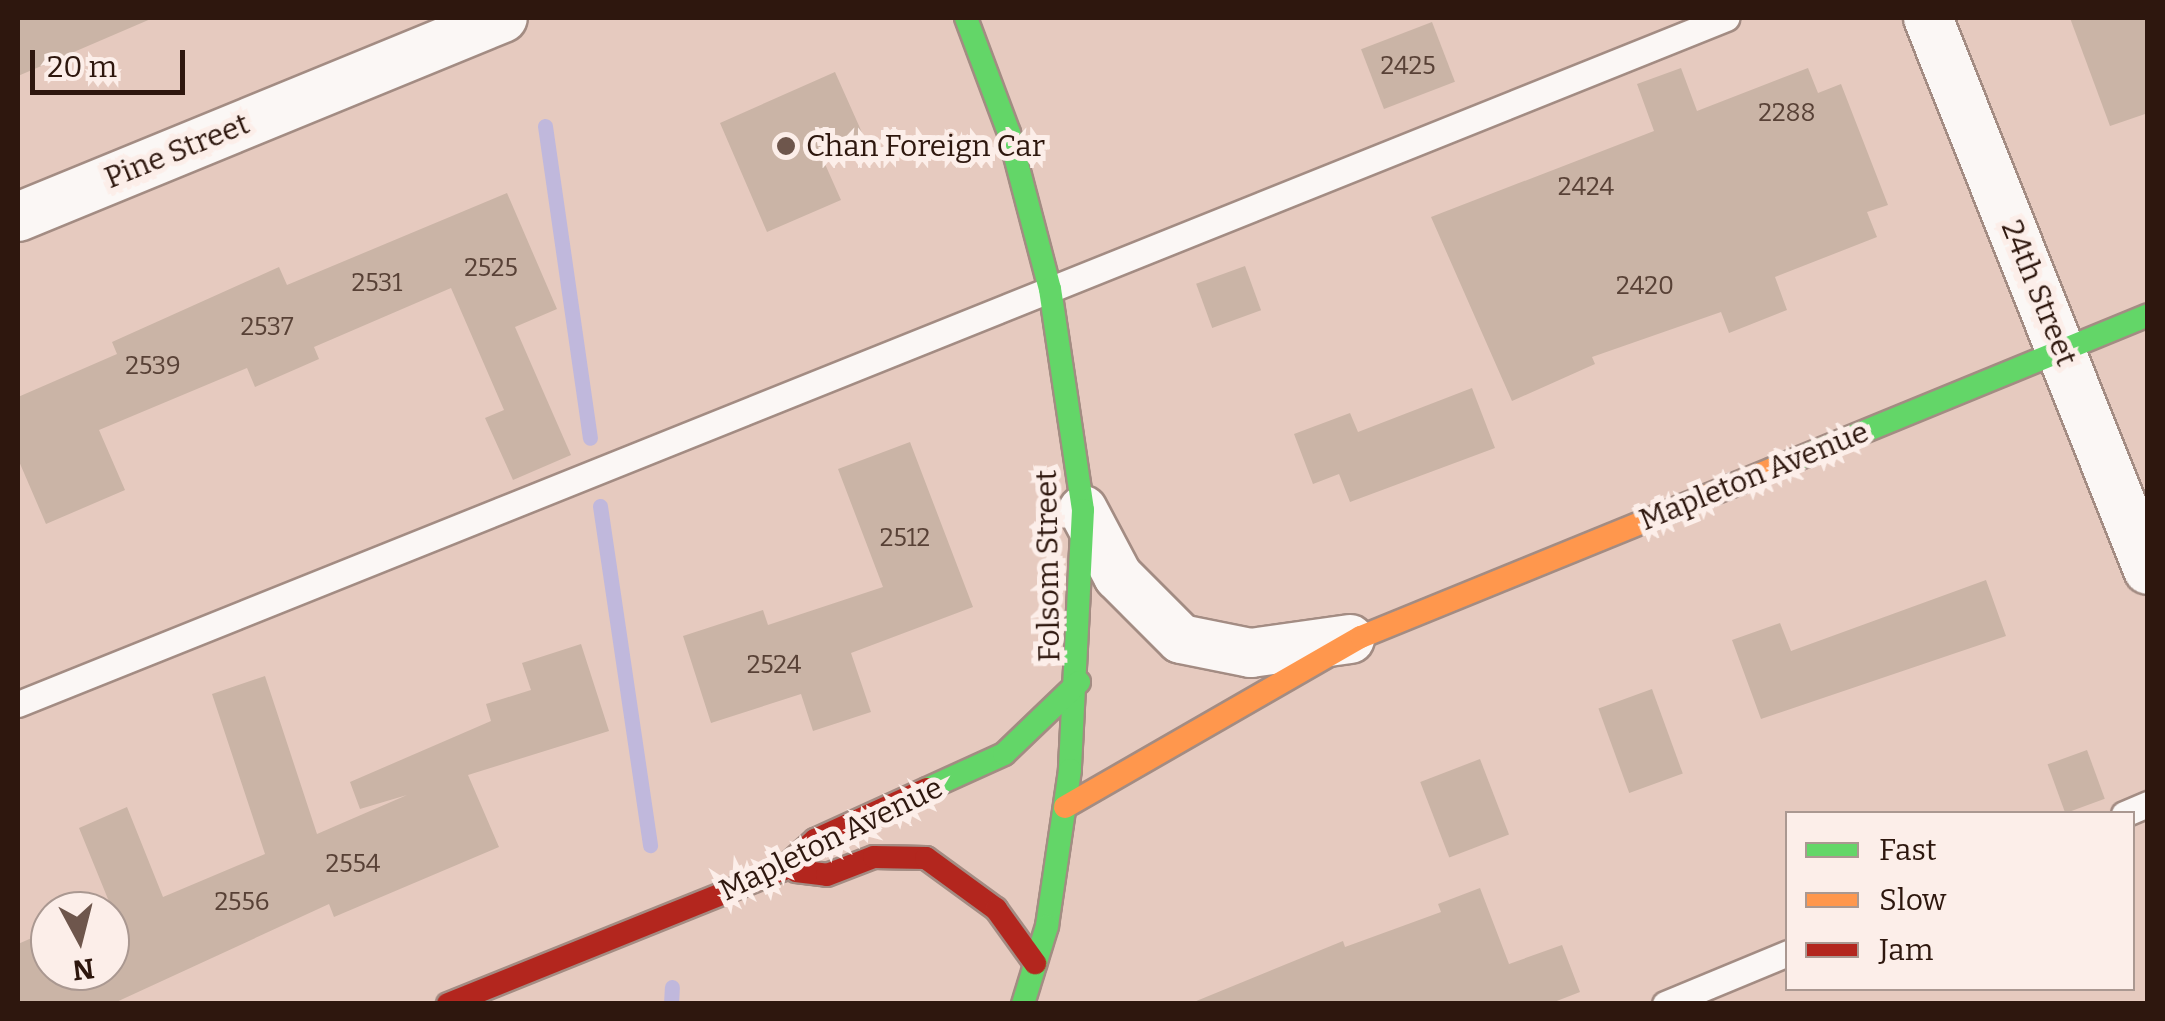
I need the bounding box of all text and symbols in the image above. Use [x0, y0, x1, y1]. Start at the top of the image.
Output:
scale bar [35, 30, 190, 92]
text: 20 m [47, 49, 117, 85]
house number: 2425 [1380, 51, 1436, 81]
house number: 2288 [1758, 98, 1816, 128]
street label: Pine Street [100, 106, 254, 196]
place label: Chan Foreign Car [806, 128, 1045, 164]
marker: Chan Foreign Car [775, 135, 797, 157]
house number: 2424 [1558, 172, 1614, 202]
street label: 24th Street [1994, 215, 2084, 371]
house number: 2525 [464, 253, 518, 283]
house number: 2531 [352, 268, 402, 298]
house number: 2420 [1616, 271, 1674, 301]
house number: 2537 [240, 312, 294, 342]
house number: 2539 [125, 351, 181, 381]
street label: Mapleton Avenue [1634, 414, 1874, 538]
street label: Folsom Street [1028, 470, 1068, 662]
house number: 2512 [880, 523, 930, 553]
house number: 2524 [747, 650, 801, 680]
street label: Mapleton Avenue [714, 769, 948, 909]
legend [1785, 811, 2135, 991]
text: Fast [1879, 832, 1937, 868]
house number: 2554 [326, 849, 380, 879]
text: Slow [1879, 882, 1946, 918]
house number: 2556 [215, 887, 269, 917]
north arrow [30, 891, 130, 991]
text: Jam [1879, 932, 1933, 968]
text: N [71, 952, 96, 987]

